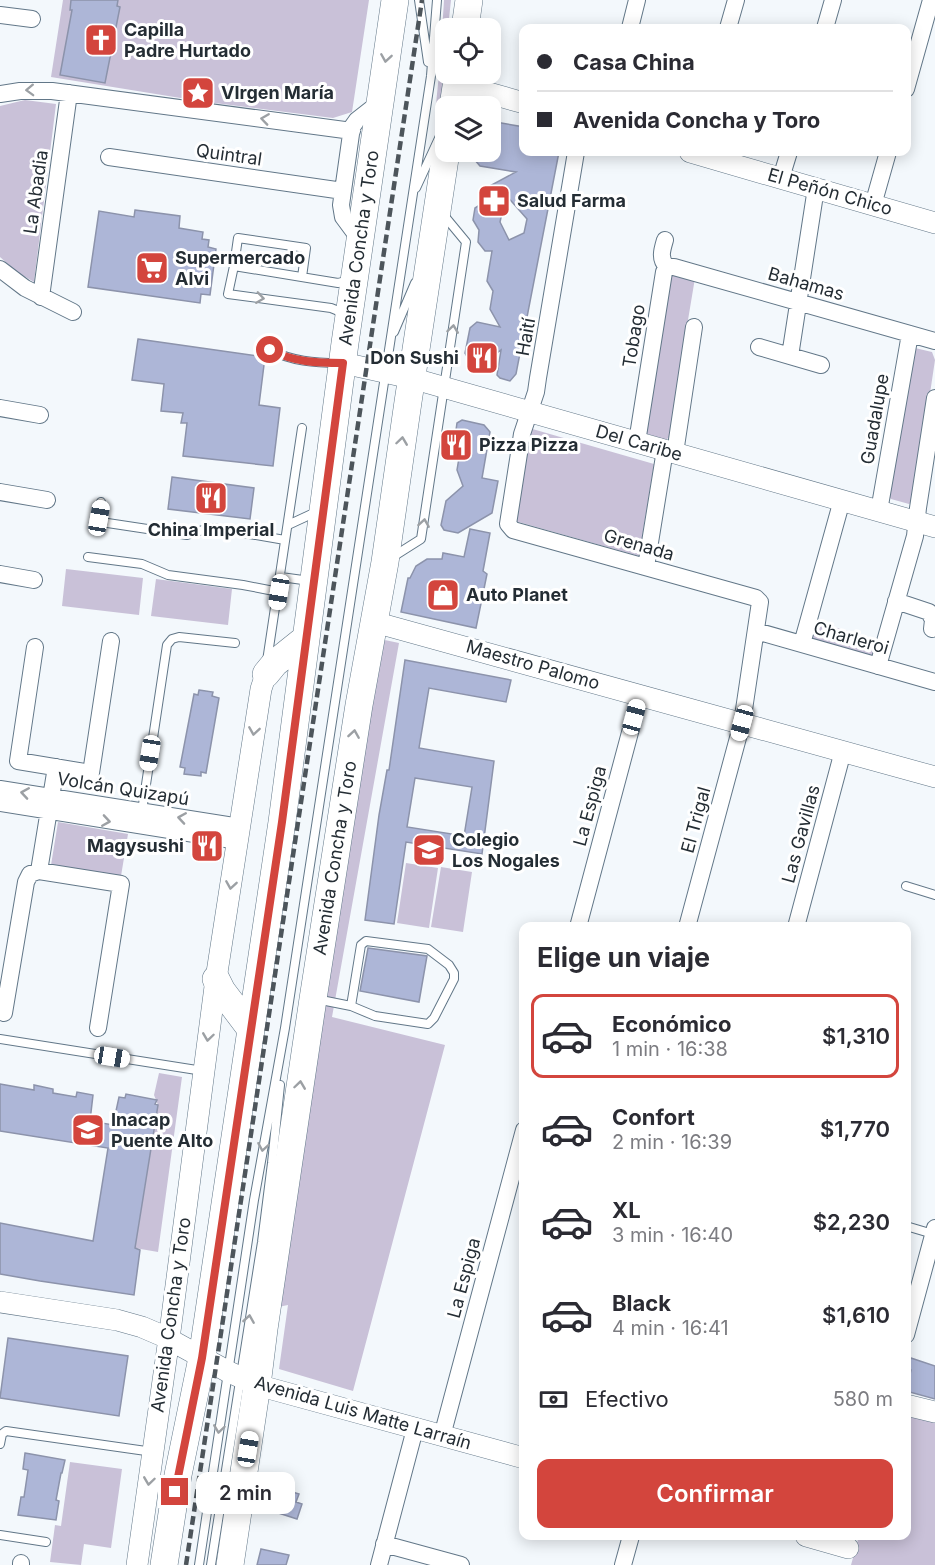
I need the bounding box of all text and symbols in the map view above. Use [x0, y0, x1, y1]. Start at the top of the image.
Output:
map controls [435, 18, 501, 162]
button: locate [435, 18, 501, 84]
place label: Capilla Padre Hurtado [124, 19, 251, 61]
church icon: Capilla Padre Hurtado [83, 22, 119, 58]
text: Casa China [573, 49, 695, 75]
one-way arrow [381, 53, 393, 62]
place icon: VIrgen María [180, 75, 216, 111]
place label: VIrgen María [221, 82, 334, 103]
one-way arrow [25, 84, 34, 97]
button: layers [435, 96, 501, 162]
text: Avenida Concha y Toro [573, 107, 820, 133]
one-way arrow [260, 114, 269, 126]
street label: Quintral [195, 139, 263, 170]
street label: La Abadia [19, 149, 52, 235]
street label: Avenida Concha y Toro [334, 149, 383, 347]
street label: El Peñón Chico [765, 164, 895, 219]
pharmacy icon: Salud Farma [476, 183, 512, 219]
place label: Salud Farma [517, 190, 626, 211]
place label: Supermercado Alvi [175, 247, 305, 289]
supermarket icon: Supermercado Alvi [134, 250, 170, 286]
street label: Bahamas [766, 263, 847, 304]
one-way arrow [255, 292, 264, 304]
street label: Tobago [618, 303, 649, 369]
street label: Haití [512, 316, 539, 357]
one-way arrow [446, 325, 458, 334]
route start [256, 336, 283, 363]
restaurant icon: Don Sushi [464, 340, 500, 376]
place label: Don Sushi [370, 347, 459, 368]
street label: Guadalupe [856, 372, 893, 466]
street label: Del Caribe [593, 420, 685, 465]
restaurant icon: Pizza Pizza [438, 427, 474, 463]
place label: Pizza Pizza [479, 434, 578, 455]
one-way arrow [396, 437, 408, 446]
restaurant icon: China Imperial [193, 480, 229, 516]
car [87, 499, 111, 537]
place label: China Imperial [148, 519, 274, 540]
one-way arrow [417, 519, 429, 528]
street label: Grenada [602, 524, 677, 565]
car [267, 573, 291, 611]
shop icon: Auto Planet [425, 577, 461, 613]
place label: Auto Planet [466, 584, 568, 605]
street label: Charleroi [811, 617, 891, 658]
street label: Maestro Palomo [464, 635, 602, 694]
car [621, 697, 647, 737]
car [729, 703, 755, 743]
one-way arrow [249, 726, 261, 735]
one-way arrow [348, 729, 360, 738]
car [138, 734, 162, 772]
street label: Avenida Concha y Toro [309, 759, 360, 957]
street label: La Espiga [569, 763, 610, 848]
street label: Volcán Quizapú [56, 768, 191, 809]
street label: Las Gavillas [777, 782, 824, 885]
street label: El Trigal [677, 784, 714, 855]
one-way arrow [21, 787, 31, 800]
one-way arrow [177, 812, 187, 825]
one-way arrow [102, 814, 111, 826]
restaurant icon: Magysushi [189, 828, 225, 864]
place label: Colegio Los Nogales [452, 829, 560, 871]
school or university icon: Colegio Los Nogales [411, 832, 447, 868]
place label: Magysushi [87, 835, 184, 856]
one-way arrow [225, 880, 237, 890]
text: Elige un viaje [537, 941, 710, 974]
icon: car [540, 1009, 594, 1063]
text: Económico [612, 1011, 731, 1037]
text: $1,310 [822, 1023, 890, 1049]
one-way arrow [202, 1032, 214, 1041]
text: 1 min · 16:38 [612, 1037, 728, 1061]
car [93, 1045, 131, 1069]
one-way arrow [294, 1080, 306, 1089]
icon: car [540, 1102, 594, 1156]
text: Confort [612, 1104, 695, 1130]
place label: Inacap Puente Alto [111, 1109, 213, 1151]
school or university icon: Inacap Puente Alto [70, 1112, 106, 1148]
text: $1,770 [820, 1116, 890, 1142]
text: 2 min · 16:39 [612, 1130, 732, 1154]
one-way arrow [257, 1142, 270, 1152]
icon: car [540, 1195, 594, 1249]
text: XL [612, 1197, 641, 1223]
text: $2,230 [813, 1209, 890, 1235]
street label: Avenida Concha y Toro [146, 1216, 195, 1414]
text: 3 min · 16:40 [612, 1223, 733, 1247]
street label: La Espiga [443, 1235, 484, 1320]
icon: car [540, 1288, 594, 1342]
text: Black [612, 1290, 671, 1316]
text: $1,610 [822, 1302, 890, 1328]
one-way arrow [243, 1315, 255, 1324]
text: 4 min · 16:41 [612, 1316, 729, 1340]
street label: Avenida Luis Matte Larraín [252, 1371, 474, 1454]
icon: cash [537, 1383, 570, 1416]
text: Efectivo [585, 1386, 669, 1412]
text: 580 m [833, 1387, 893, 1411]
one-way arrow [213, 1425, 225, 1434]
car [236, 1430, 260, 1468]
button: Confirmar [537, 1459, 893, 1528]
callout: 2 min [196, 1471, 295, 1513]
one-way arrow [143, 1476, 155, 1485]
route end [161, 1478, 188, 1505]
text: 2 min [219, 1481, 272, 1505]

